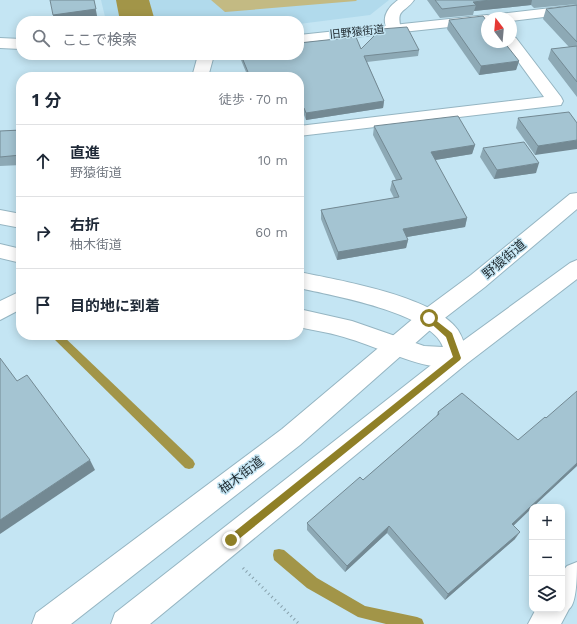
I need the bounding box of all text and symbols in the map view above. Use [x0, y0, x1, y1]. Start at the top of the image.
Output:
north arrow [481, 12, 517, 48]
search box [16, 16, 304, 60]
street label: 旧野猿街道 [329, 23, 385, 41]
icon: search [30, 27, 52, 49]
text: ここで検索 [62, 31, 137, 49]
text: 1 分 [32, 90, 61, 110]
text: 徒歩 · 70 m [219, 92, 288, 107]
text: 直進 [70, 144, 100, 162]
icon: ahead [32, 150, 54, 172]
text: 10 m [258, 153, 288, 168]
text: 野猿街道 [70, 165, 122, 180]
text: 右折 [70, 216, 100, 234]
icon: right [32, 222, 54, 244]
text: 60 m [255, 225, 288, 240]
text: 柚木街道 [70, 237, 122, 252]
street label: 野猿街道 [479, 237, 529, 281]
icon: arrive [32, 294, 54, 316]
text: 目的地に到着 [70, 297, 160, 315]
route start [420, 309, 438, 327]
street label: 柚木街道 [216, 453, 266, 497]
map controls [529, 504, 565, 612]
button: + [529, 504, 565, 540]
route end [222, 531, 240, 549]
button: − [529, 540, 565, 576]
button: layers [529, 576, 565, 612]

